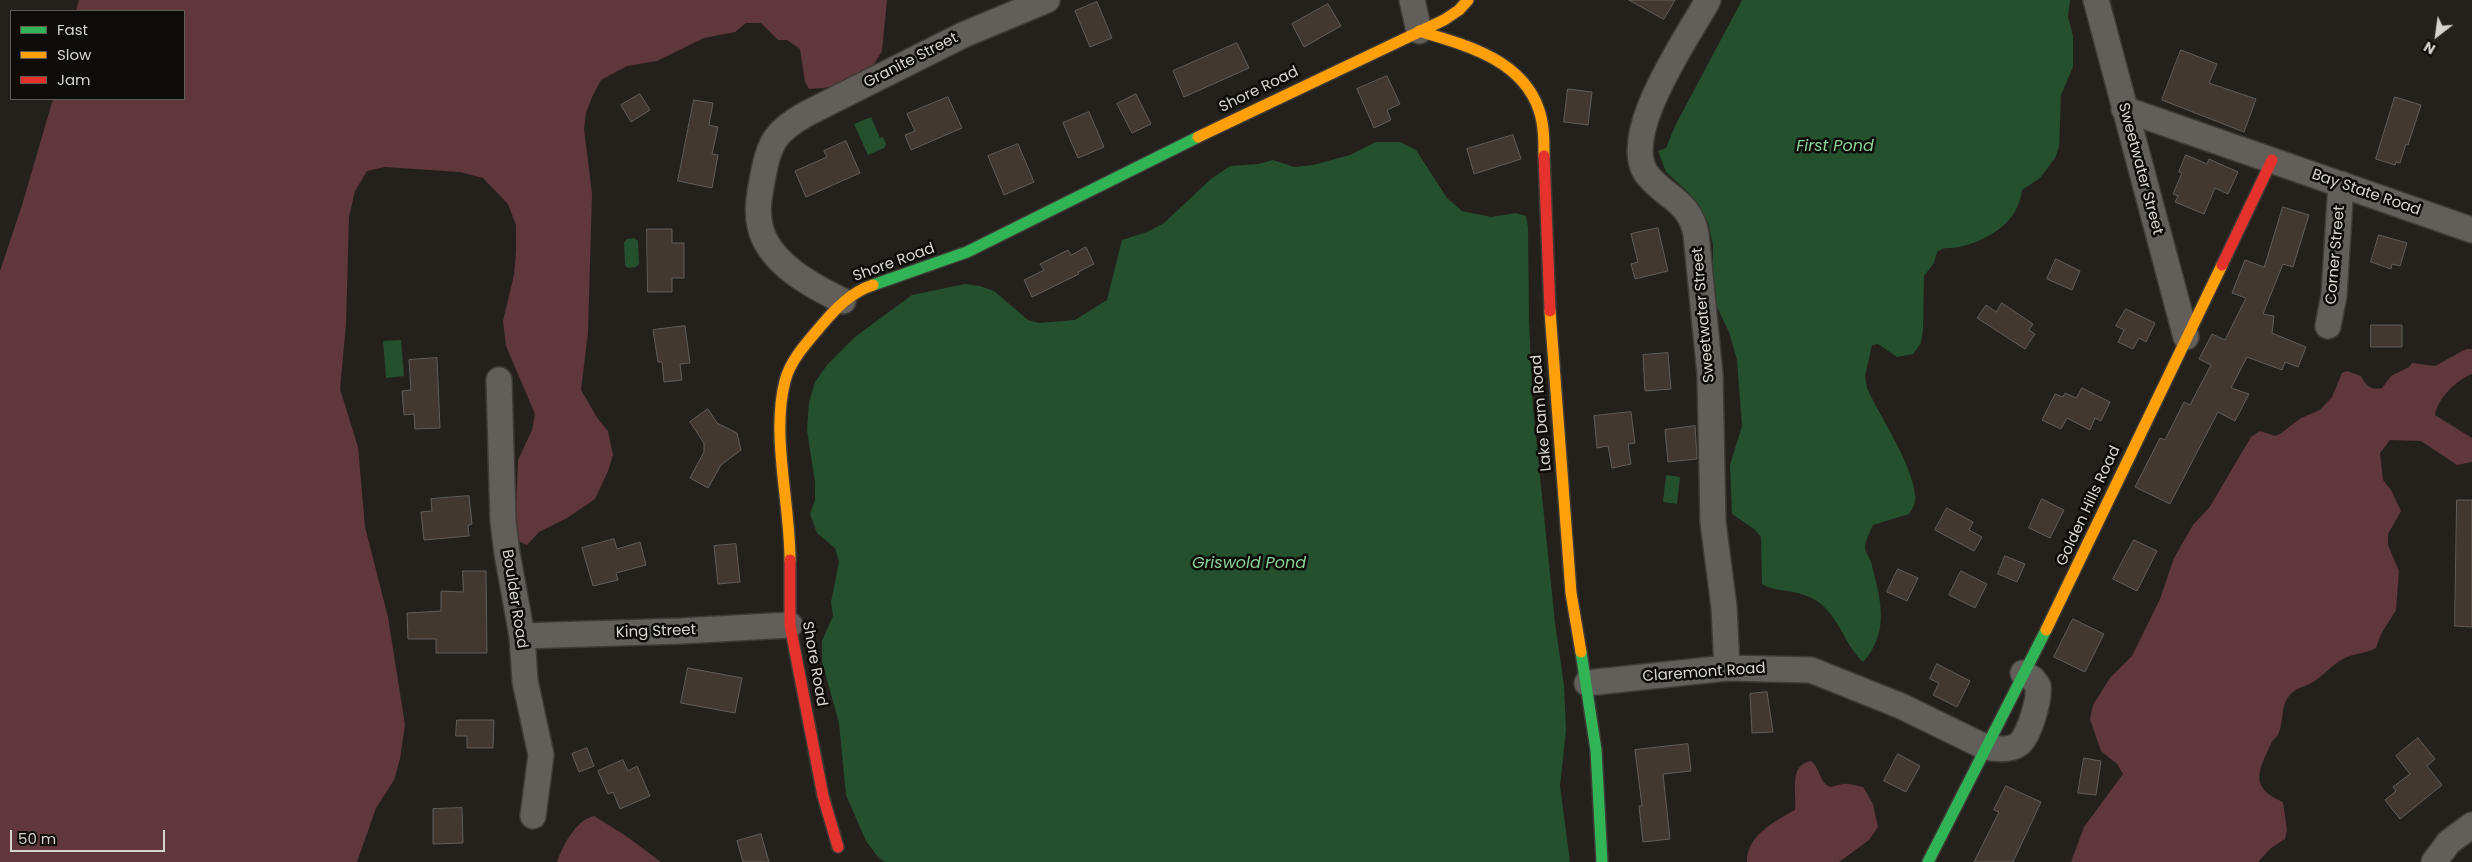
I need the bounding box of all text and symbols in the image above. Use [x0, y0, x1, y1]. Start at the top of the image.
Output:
legend [10, 10, 185, 100]
north arrow [2412, 10, 2462, 60]
text: Fast [57, 19, 88, 40]
street label: Granite Street [861, 30, 961, 92]
text: N [2420, 37, 2439, 59]
text: Slow [57, 44, 91, 65]
street label: Shore Road [1216, 63, 1302, 117]
text: Jam [57, 69, 91, 90]
street label: Sweetwater Street [2114, 101, 2166, 237]
water label: First Pond [1796, 137, 1874, 157]
street label: Bay State Road [2309, 166, 2423, 220]
street label: Corner Street [2323, 205, 2349, 305]
street label: Shore Road [851, 240, 937, 286]
street label: Sweetwater Street [1689, 247, 1719, 383]
street label: Lake Dam Road [1528, 354, 1556, 472]
street label: Golden Hills Road [2053, 443, 2125, 569]
street label: Boulder Road [497, 548, 531, 650]
water label: Griswold Pond [1192, 554, 1306, 574]
street label: Shore Road [798, 620, 830, 708]
street label: King Street [616, 622, 696, 642]
street label: Claremont Road [1642, 660, 1766, 686]
scale bar [12, 820, 168, 852]
text: 50 m [18, 828, 56, 849]

